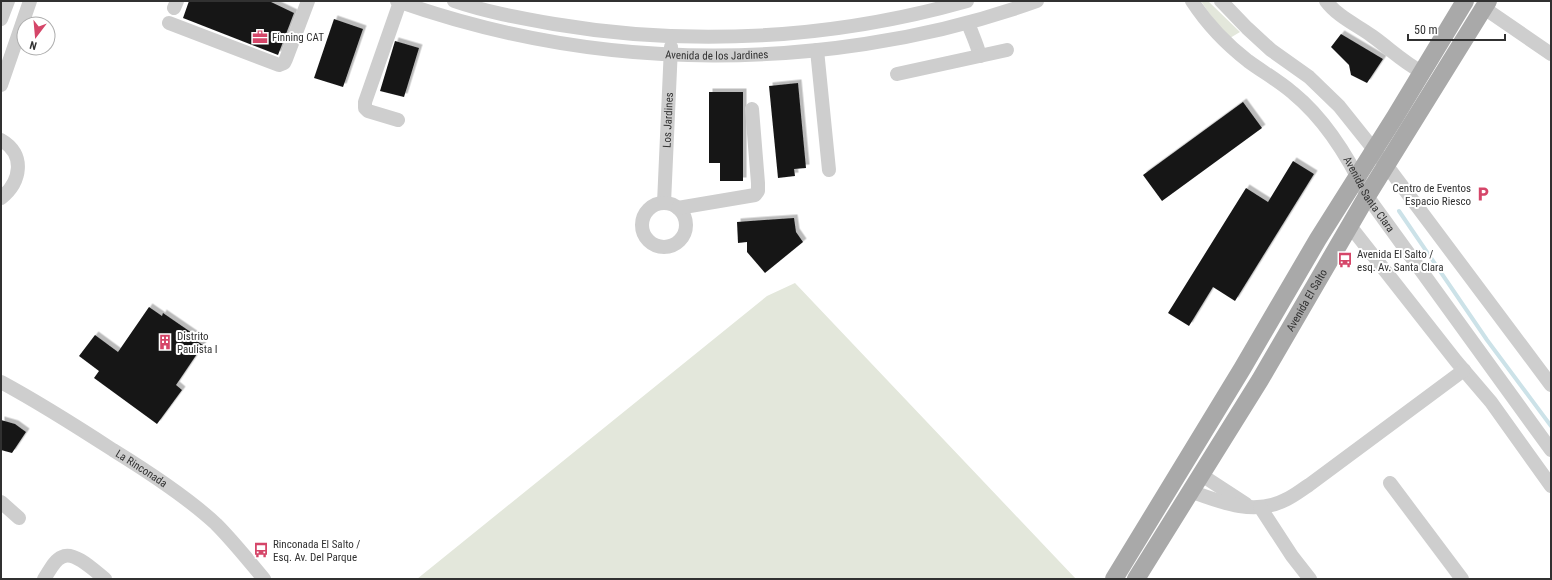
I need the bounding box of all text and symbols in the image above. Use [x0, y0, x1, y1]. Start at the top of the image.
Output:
north arrow [16, 16, 56, 56]
scale bar [1408, 16, 1505, 42]
text: 50 m [1414, 23, 1438, 37]
office icon: Finning CAT [251, 28, 269, 46]
place label: Finning CAT [272, 31, 324, 44]
text: N [28, 38, 38, 52]
street label: Avenida de los Jardines [665, 48, 769, 62]
street label: Los Jardines [660, 92, 675, 148]
street label: Avenida Santa Clara [1341, 154, 1397, 235]
place label: Centro de Eventos Espacio Riesco [1392, 182, 1471, 208]
parking icon: Centro de Eventos Espacio Riesco [1474, 185, 1492, 203]
place label: Avenida El Salto / esq. Av. Santa Clara [1357, 248, 1444, 274]
bus stop icon: Avenida El Salto / esq. Av. Santa Clara [1336, 251, 1354, 269]
street label: Avenida El Salto [1283, 266, 1330, 333]
place label: Distrito Paulista I [177, 330, 218, 356]
building icon: Distrito Paulista I [156, 333, 174, 351]
street label: La Rinconada [113, 447, 170, 490]
place label: Rinconada El Salto / Esq. Av. Del Parque [273, 538, 360, 564]
bus stop icon: Rinconada El Salto / Esq. Av. Del Parque [252, 541, 270, 559]

